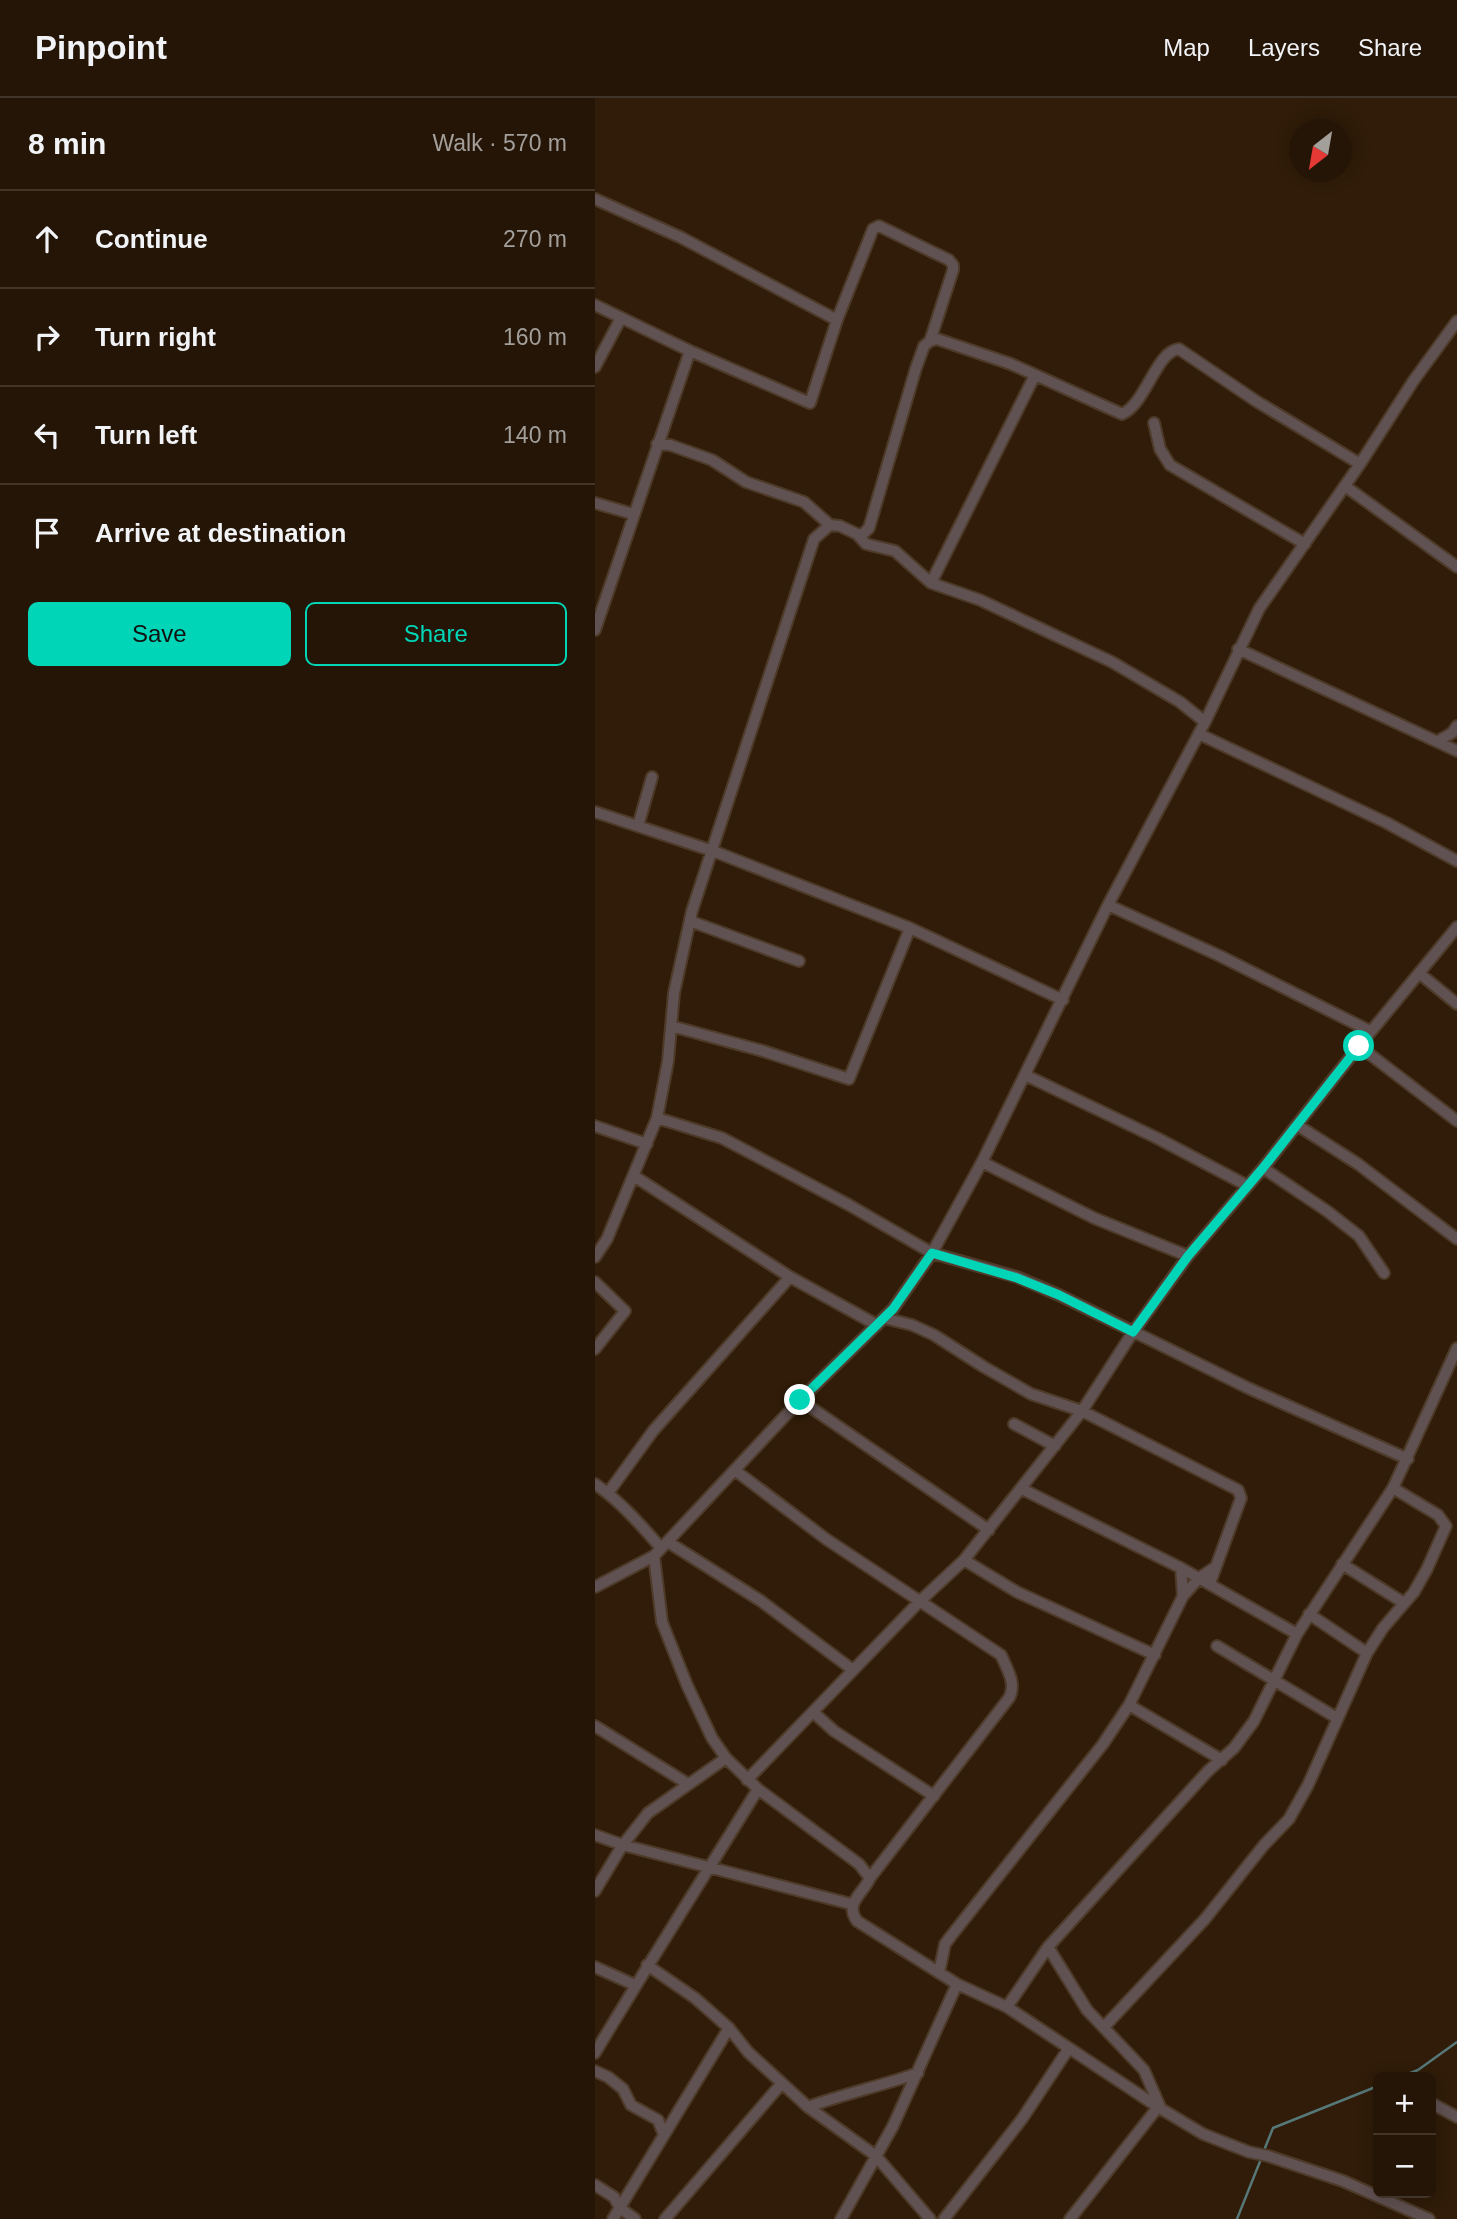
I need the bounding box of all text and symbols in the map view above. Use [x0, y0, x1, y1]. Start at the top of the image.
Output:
text: Pinpoint [35, 29, 167, 66]
text: Map [1163, 34, 1210, 61]
text: Layers [1248, 34, 1320, 61]
text: Share [1358, 34, 1422, 61]
north arrow [1289, 119, 1352, 182]
text: 8 min [28, 127, 106, 160]
text: Walk · 570 m [432, 130, 567, 156]
icon: ahead [28, 220, 66, 258]
text: Continue [95, 224, 208, 254]
text: 270 m [503, 226, 567, 252]
icon: right [28, 318, 66, 356]
text: Turn right [95, 322, 216, 352]
text: 160 m [503, 324, 567, 350]
icon: left [28, 416, 66, 454]
text: Turn left [95, 420, 197, 450]
text: 140 m [503, 422, 567, 448]
icon: arrive [28, 514, 66, 552]
text: Arrive at destination [95, 518, 346, 548]
button: Save [28, 602, 291, 666]
button: Share [305, 602, 567, 666]
route start [1343, 1030, 1374, 1061]
route end [784, 1384, 815, 1415]
map controls [1373, 2072, 1436, 2198]
button: + [1373, 2072, 1436, 2135]
button: − [1373, 2135, 1436, 2198]

